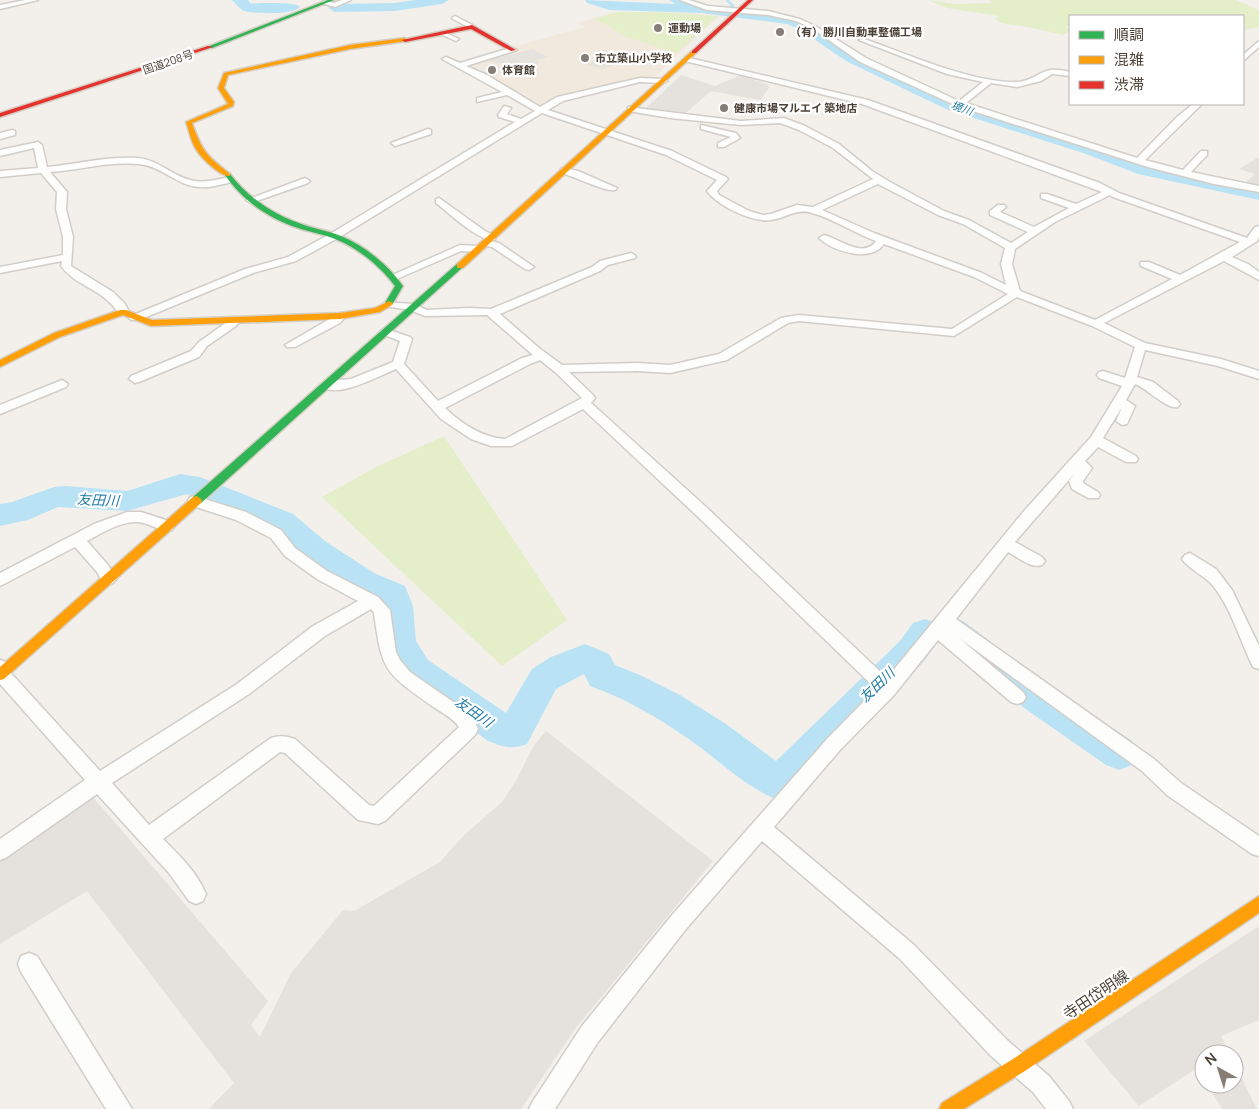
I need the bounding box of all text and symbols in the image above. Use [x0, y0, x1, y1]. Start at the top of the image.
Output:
legend [1069, 15, 1244, 105]
place label: 運動場 [668, 20, 701, 35]
marker: 運動場 [652, 22, 664, 34]
place label: （有）勝川自動車整備工場 [790, 24, 922, 39]
text: 順調 [1114, 24, 1144, 45]
marker: （有）勝川自動車整備工場 [774, 26, 786, 38]
street label: 国道208号 [141, 46, 195, 77]
text: 混雑 [1114, 49, 1144, 70]
place label: 市立築山小学校 [595, 50, 672, 65]
marker: 市立築山小学校 [579, 52, 591, 64]
place label: 体育館 [502, 62, 535, 77]
marker: 体育館 [486, 64, 498, 76]
text: 渋滞 [1114, 74, 1144, 95]
water label: 境川 [949, 97, 976, 119]
place label: 健康市場マルエイ 築地店 [733, 100, 857, 115]
marker: 健康市場マルエイ 築地店 [718, 102, 730, 114]
water label: 友田川 [77, 489, 121, 510]
water label: 友田川 [855, 662, 900, 706]
water label: 友田川 [452, 692, 499, 733]
street label: 寺田岱明線 [1059, 965, 1133, 1024]
north arrow [1194, 1044, 1244, 1094]
text: N [1201, 1048, 1220, 1069]

